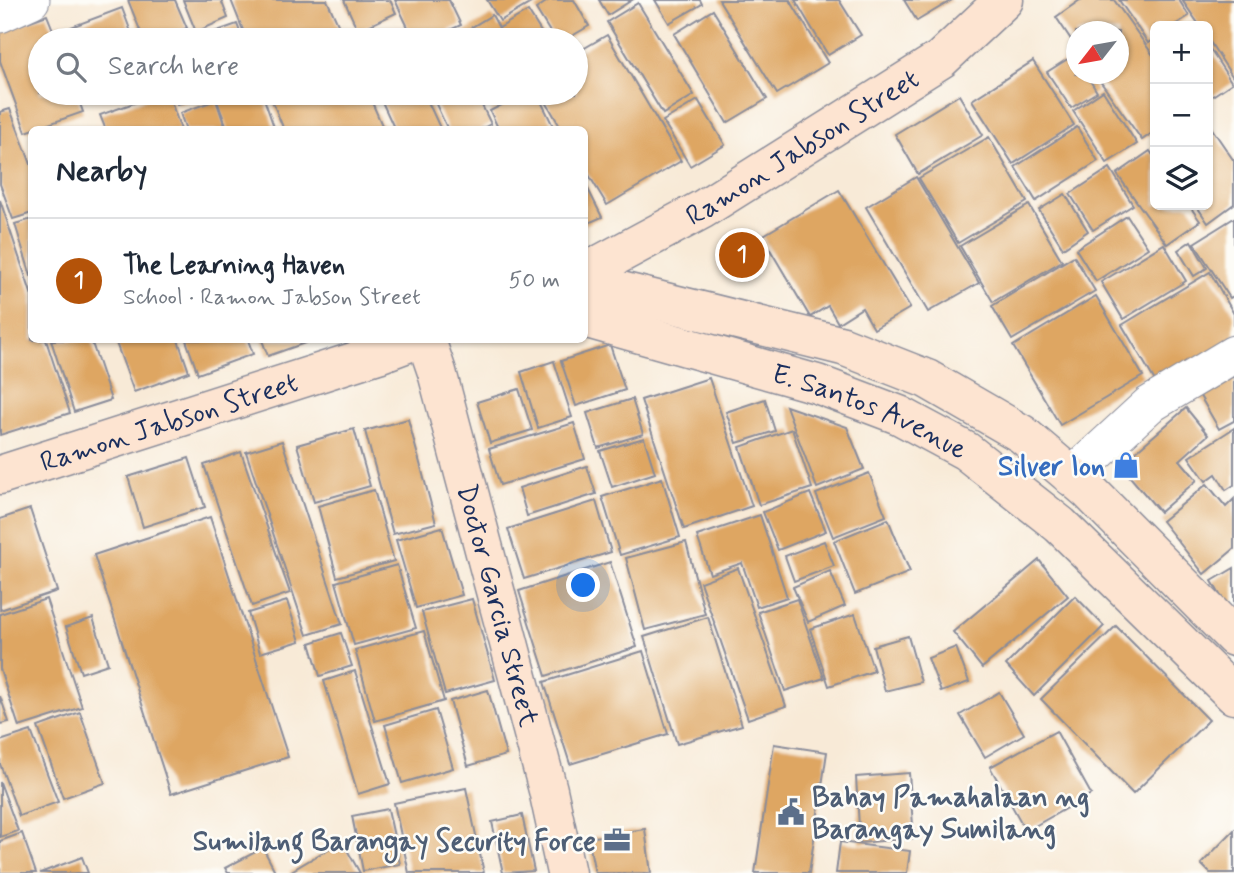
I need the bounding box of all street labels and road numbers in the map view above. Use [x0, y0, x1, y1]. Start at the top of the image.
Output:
street label: Ramon Jabson Street [680, 62, 927, 236]
street label: E. Santos Avenue [767, 356, 973, 469]
street label: Ramon Jabson Street [36, 365, 303, 482]
street label: Doctor Garcia Street [447, 480, 547, 732]

